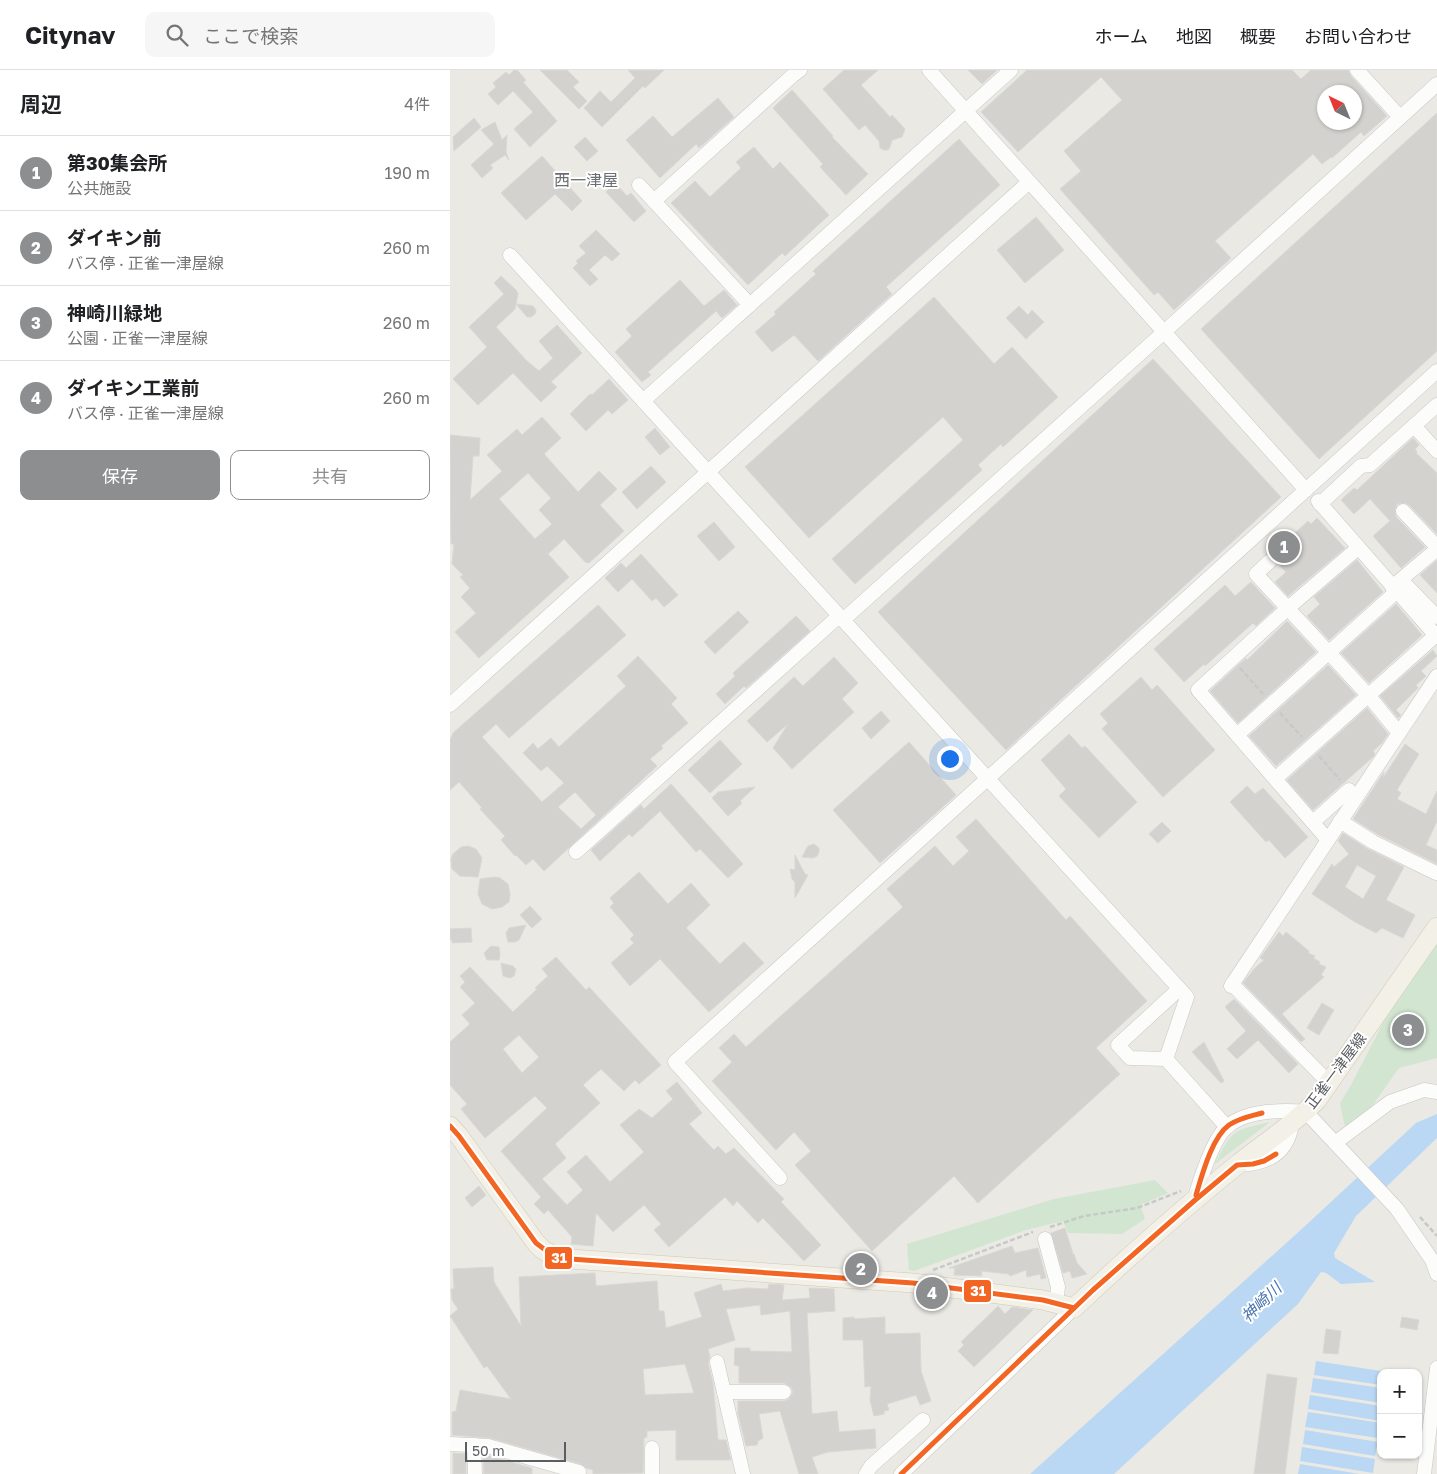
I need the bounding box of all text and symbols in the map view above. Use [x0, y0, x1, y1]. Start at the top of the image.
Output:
search box [145, 12, 495, 57]
text: Citynav [25, 20, 115, 49]
icon: search [163, 21, 191, 49]
text: ここで検索 [203, 24, 298, 47]
text: ホーム [1095, 25, 1148, 47]
text: 地図 [1176, 25, 1212, 47]
text: 概要 [1240, 25, 1276, 47]
text: お問い合わせ [1304, 25, 1412, 47]
north arrow [1317, 85, 1362, 130]
text: 周辺 [20, 91, 62, 117]
text: 4件 [404, 94, 430, 114]
text: 第30集会所 [67, 151, 167, 174]
text: 1 [32, 163, 40, 183]
text: 190 m [384, 163, 430, 183]
district label: 西一津屋 [554, 170, 618, 190]
text: 公共施設 [67, 178, 131, 198]
text: ダイキン前 [67, 226, 161, 249]
text: 2 [31, 238, 41, 258]
text: 260 m [383, 238, 430, 258]
text: バス停 · 正雀一津屋線 [67, 253, 224, 273]
text: 神崎川緑地 [67, 301, 162, 324]
text: 3 [31, 313, 41, 333]
text: 260 m [383, 313, 430, 333]
text: 公園 · 正雀一津屋線 [67, 328, 208, 348]
text: ダイキン工業前 [67, 376, 199, 399]
text: 4 [31, 388, 41, 408]
text: 260 m [383, 388, 430, 408]
text: バス停 · 正雀一津屋線 [67, 403, 224, 423]
button: 保存 [20, 450, 220, 500]
button: 共有 [230, 450, 430, 500]
pin: 1 [1268, 528, 1300, 566]
your location [937, 746, 963, 772]
pin: 3 [1392, 1011, 1424, 1049]
street label: 正雀一津屋線 [1301, 1029, 1369, 1112]
line badge: 31 [544, 1246, 573, 1270]
text: 31 [551, 1249, 567, 1266]
pin: 2 [845, 1250, 877, 1288]
pin: 4 [916, 1274, 948, 1312]
water label: 神崎川 [1237, 1277, 1287, 1326]
line badge: 31 [963, 1279, 992, 1303]
text: 31 [970, 1282, 986, 1299]
map controls [1377, 1369, 1422, 1459]
button: + [1377, 1369, 1422, 1414]
button: − [1377, 1414, 1422, 1459]
scale bar [465, 1439, 566, 1462]
text: 50 m [472, 1442, 505, 1459]

